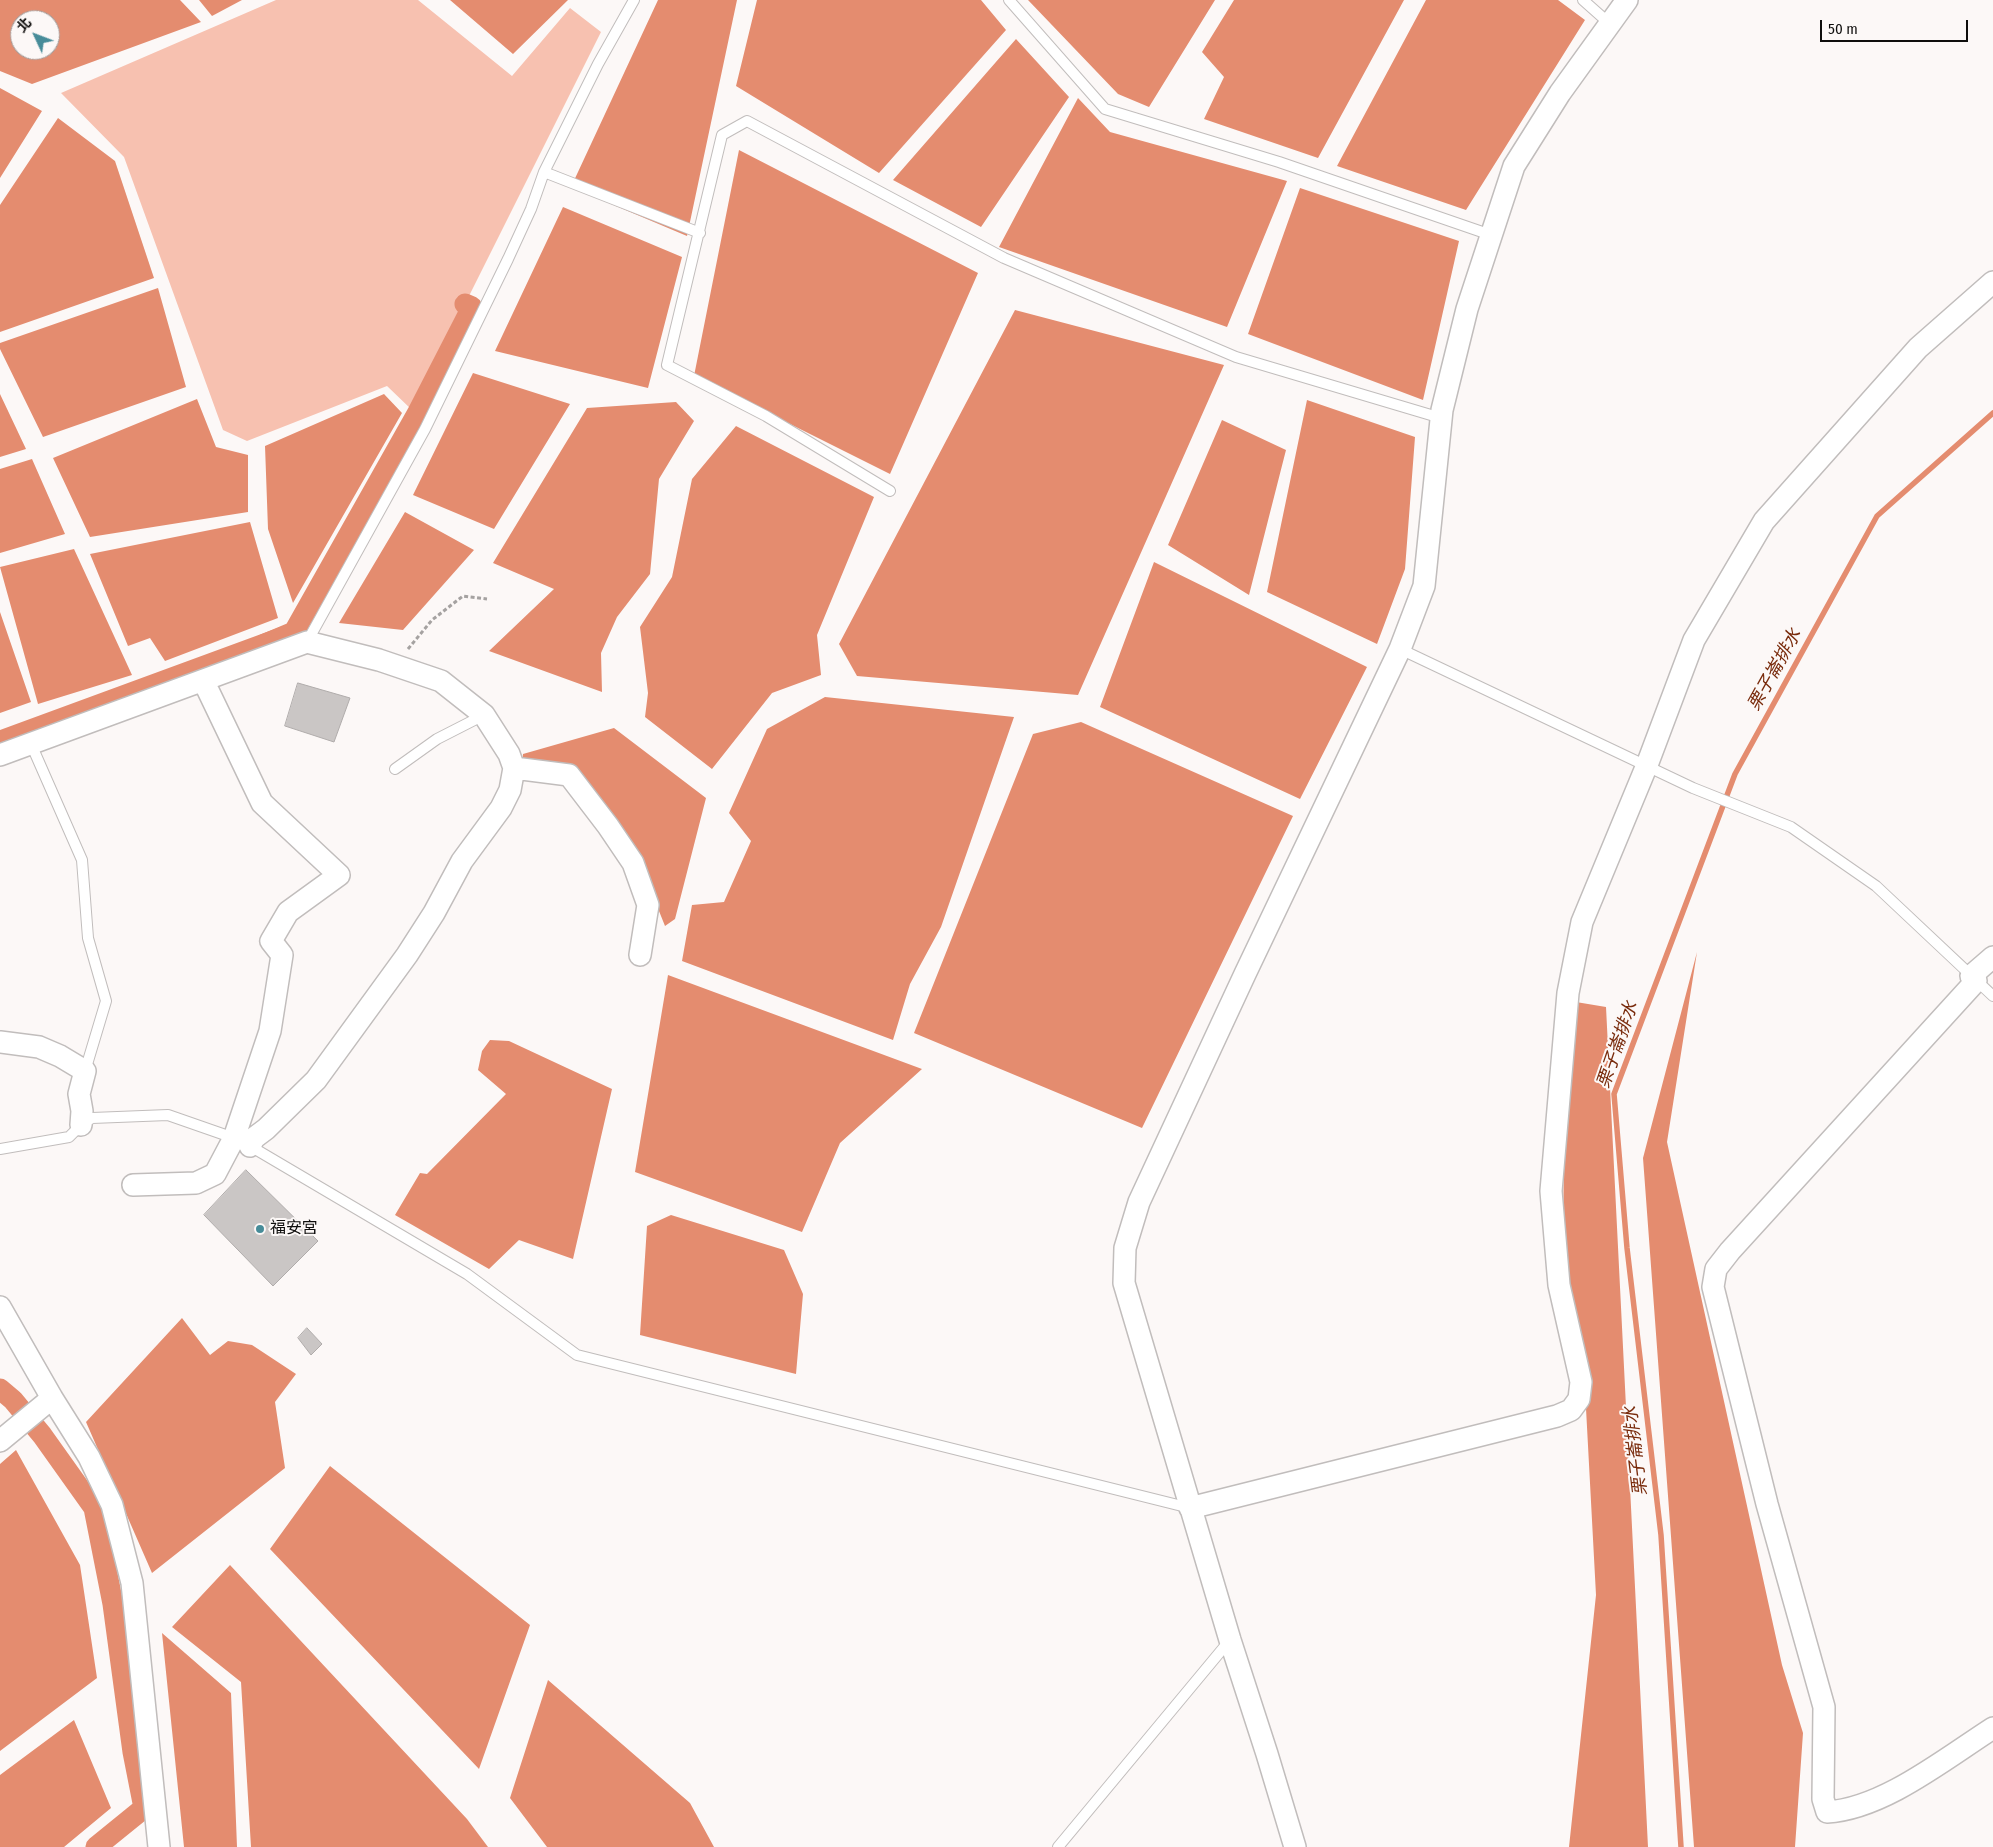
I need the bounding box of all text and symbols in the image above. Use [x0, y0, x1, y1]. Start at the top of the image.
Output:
north arrow [10, 10, 60, 60]
scale bar [1823, 10, 1970, 42]
text: 北 [13, 14, 35, 36]
text: 50 m [1828, 20, 1858, 38]
water label: 栗子崙排水 [1744, 625, 1806, 715]
water label: 栗子崙排水 [1593, 999, 1643, 1091]
place label: 福安宮 [270, 1219, 318, 1239]
marker: 福安宮 [254, 1223, 266, 1235]
water label: 栗子崙排水 [1620, 1405, 1652, 1497]

